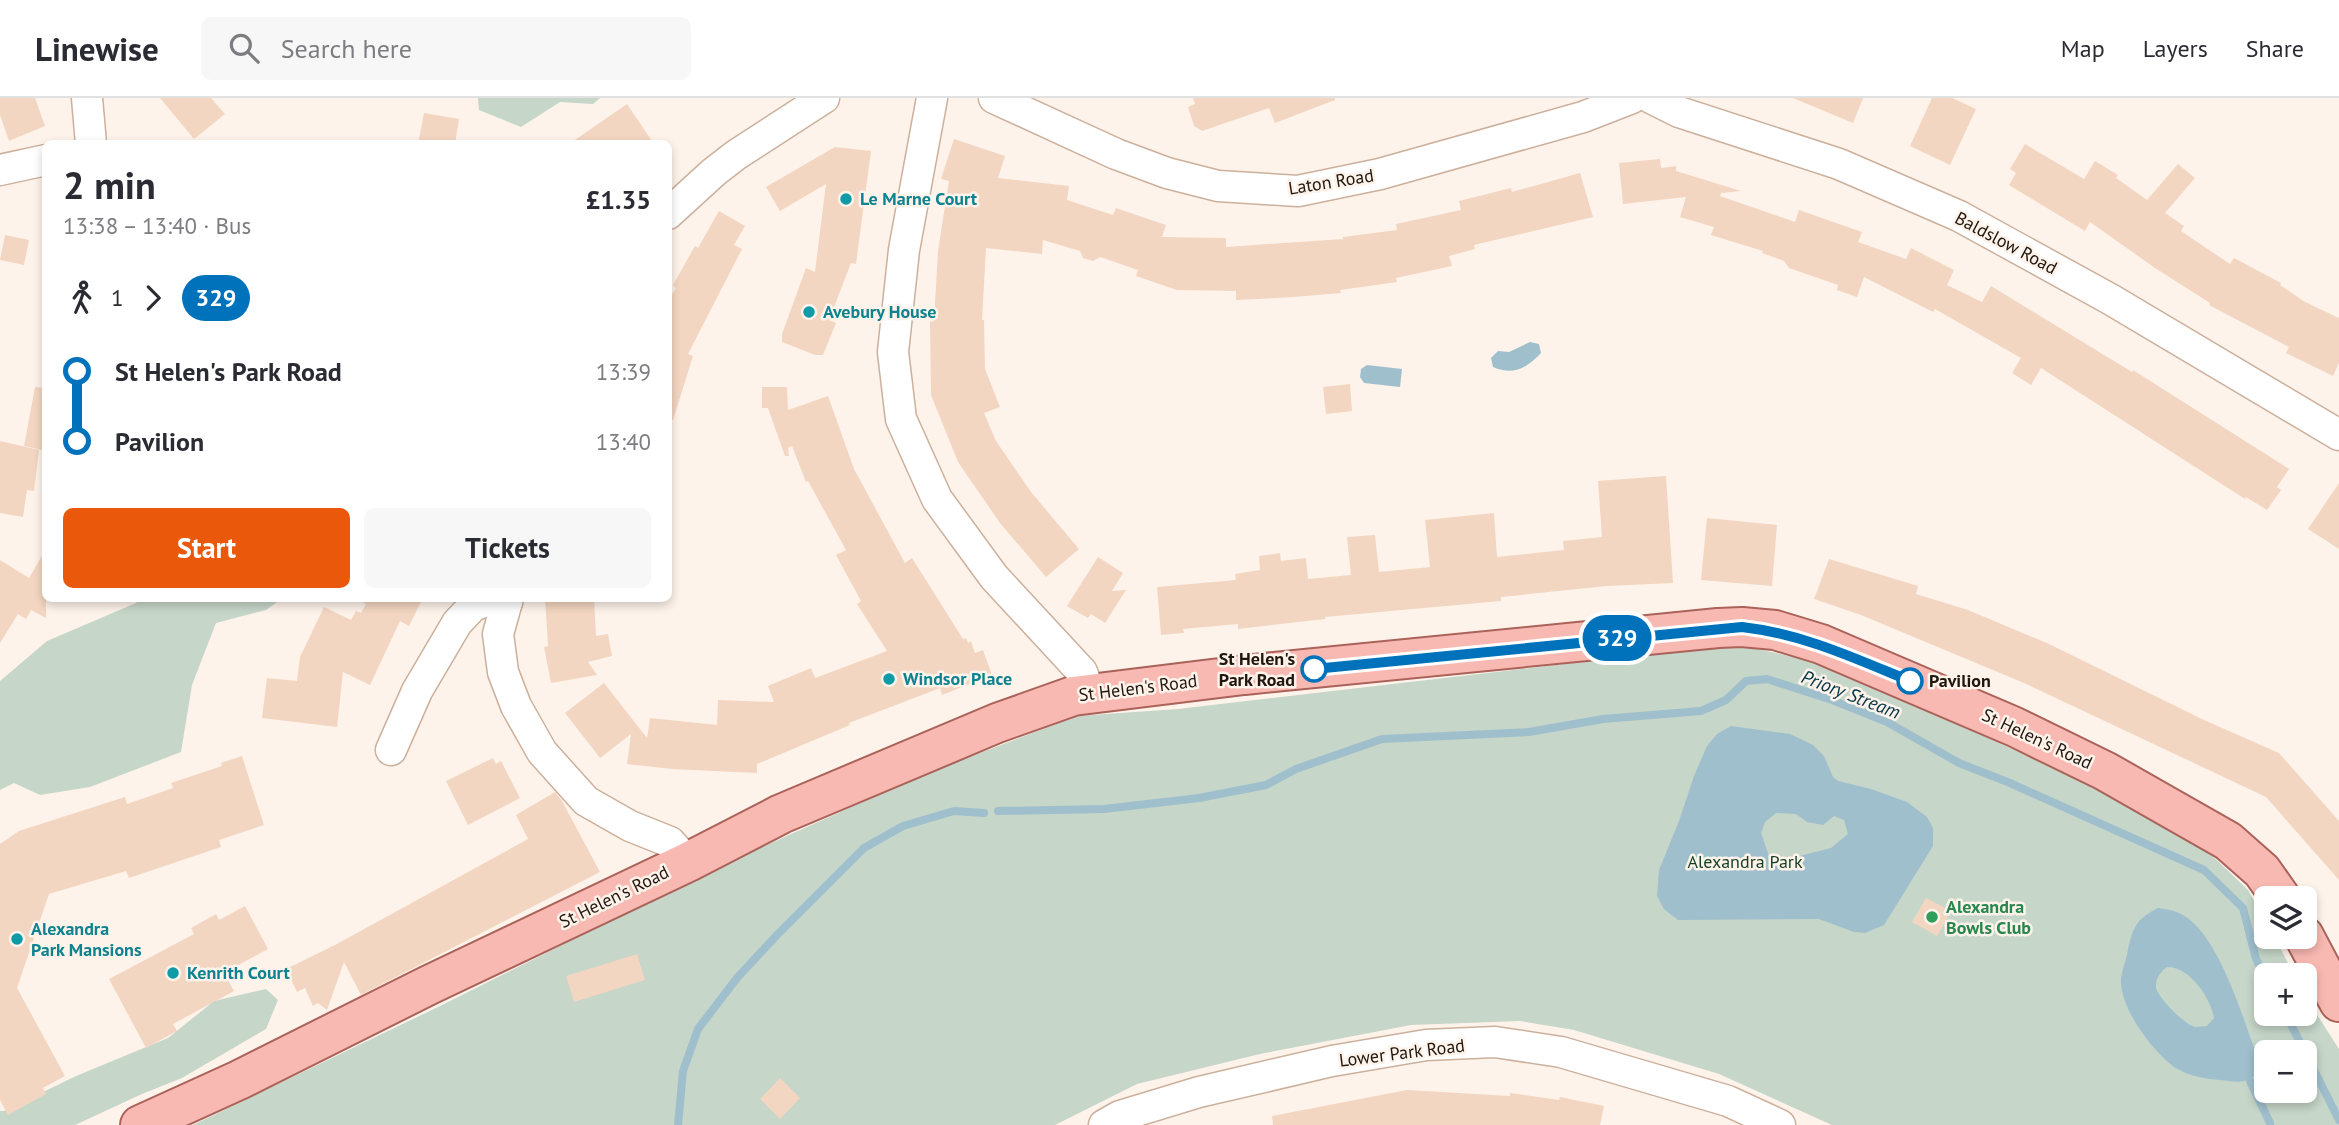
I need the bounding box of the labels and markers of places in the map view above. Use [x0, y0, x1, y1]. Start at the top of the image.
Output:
place label: Le Marne Court [860, 187, 978, 210]
marker: Le Marne Court [838, 191, 854, 207]
place label: Avebury House [823, 300, 936, 323]
marker: Avebury House [801, 304, 817, 320]
place label: St Helen's Park Road [1219, 647, 1295, 691]
marker: St Helen's Park Road [1301, 656, 1327, 682]
place label: Windsor Place [903, 667, 1012, 690]
marker: Pavilion [1897, 668, 1923, 694]
place label: Pavilion [1929, 669, 1991, 692]
marker: Windsor Place [881, 671, 897, 687]
place label: Alexandra Bowls Club [1946, 895, 2031, 939]
marker: Alexandra Bowls Club [1924, 909, 1940, 925]
place label: Alexandra Park Mansions [31, 917, 142, 961]
marker: Alexandra Park Mansions [9, 931, 25, 947]
place label: Kenrith Court [187, 961, 290, 984]
marker: Kenrith Court [165, 965, 181, 981]

